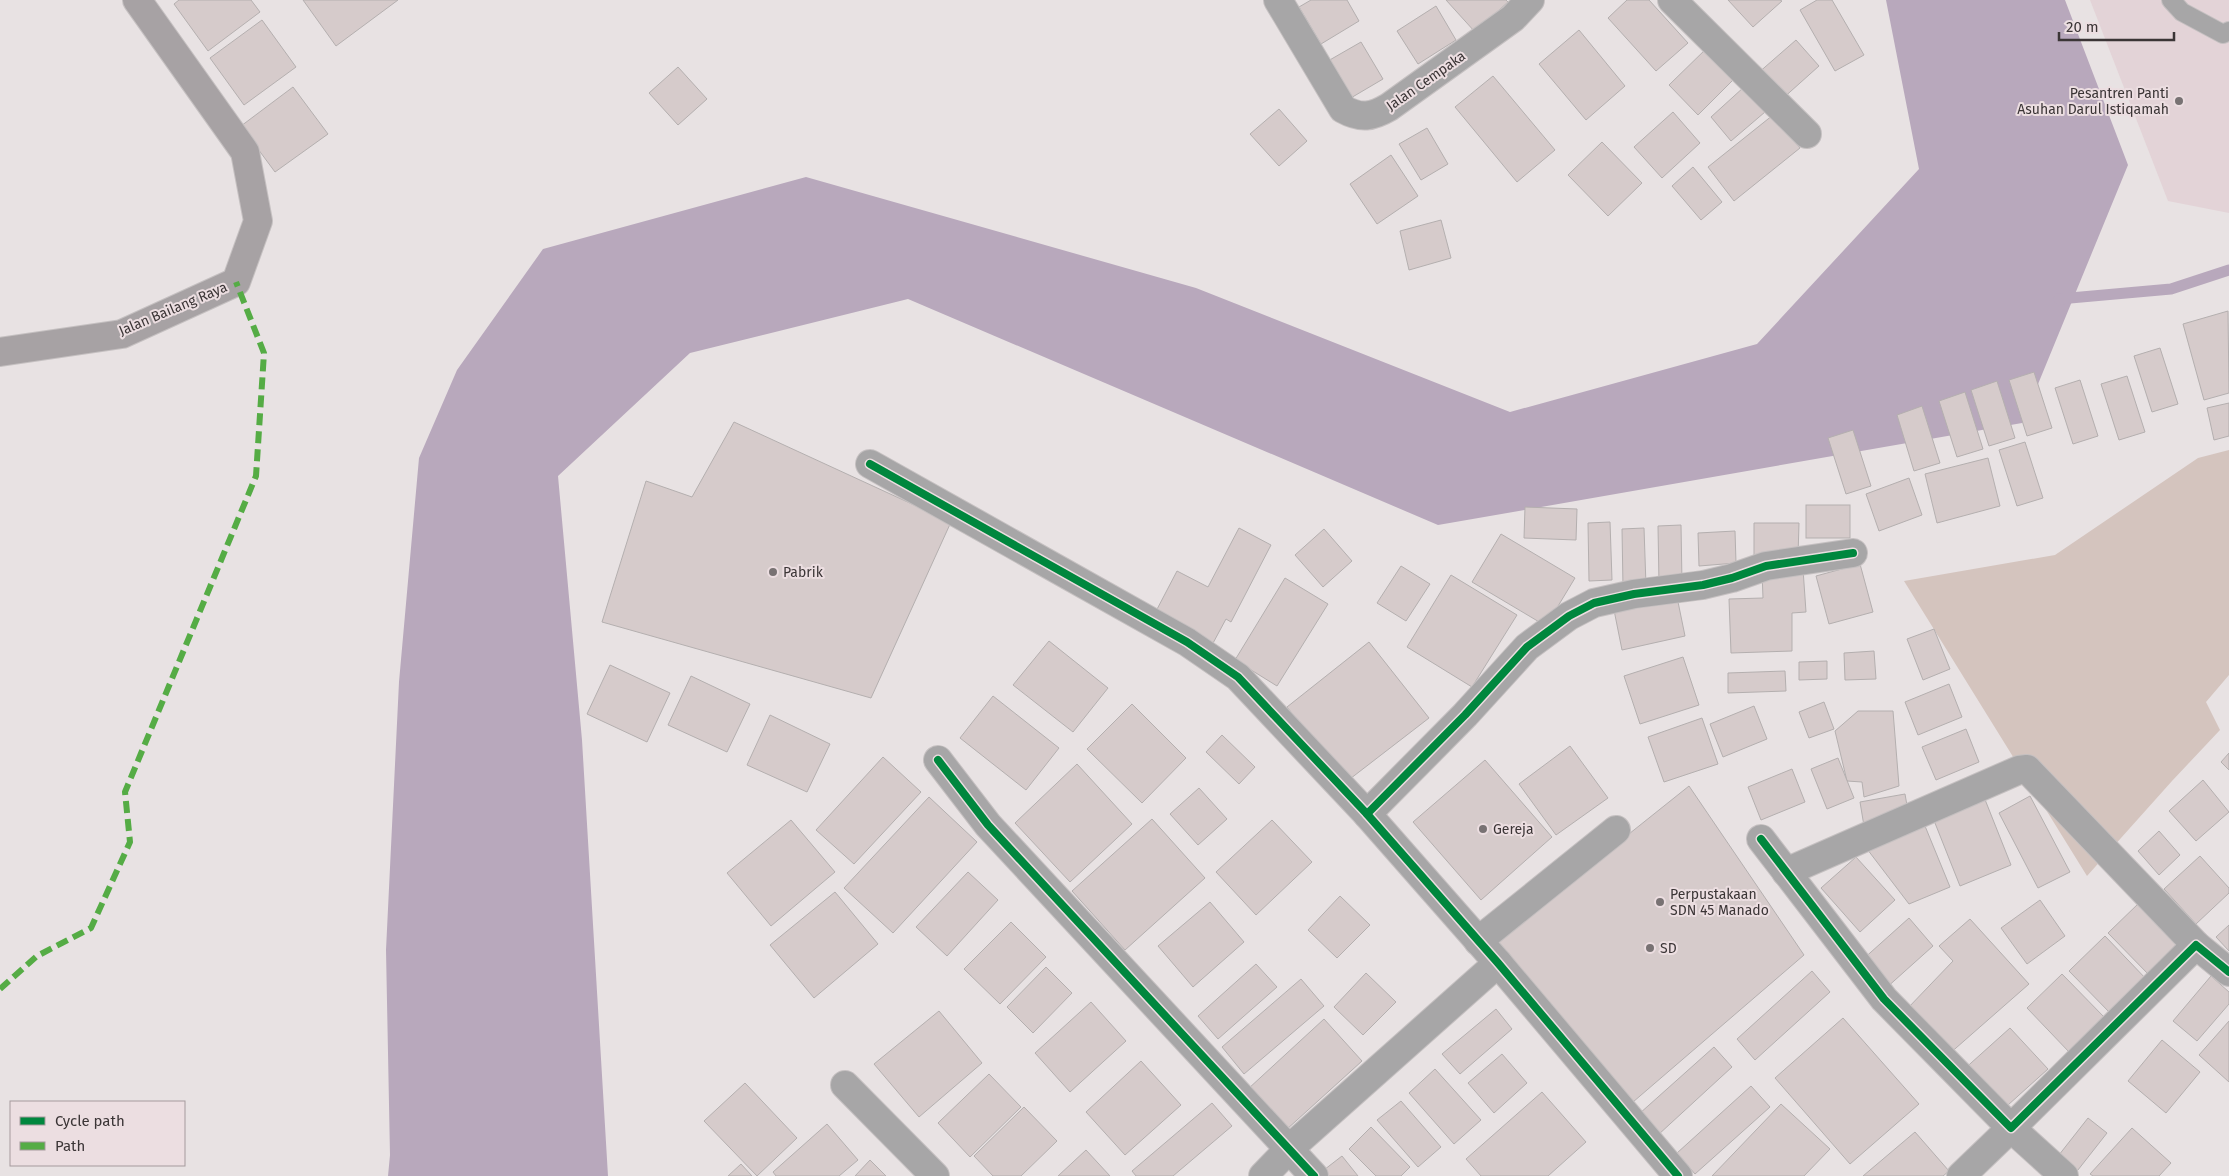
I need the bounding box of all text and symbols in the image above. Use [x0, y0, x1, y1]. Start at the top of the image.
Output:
scale bar [2059, 10, 2174, 42]
text: 20 m [2066, 18, 2099, 36]
street label: Jalan Cempaka [1383, 47, 1469, 115]
place label: Pesantren Panti Asuhan Darul Istiqamah [2017, 85, 2169, 118]
marker: Pesantren Panti Asuhan Darul Istiqamah [2173, 95, 2185, 107]
street label: Jalan Bailang Raya [116, 278, 230, 340]
place label: Pabrik [783, 564, 824, 581]
marker: Pabrik [767, 566, 779, 578]
place label: Gereja [1493, 821, 1534, 838]
marker: Gereja [1477, 823, 1489, 835]
place label: Perpustakaan SDN 45 Manado [1670, 886, 1769, 919]
marker: Perpustakaan SDN 45 Manado [1654, 896, 1666, 908]
place label: SD [1660, 940, 1677, 957]
marker: SD [1644, 942, 1656, 954]
legend [10, 1101, 185, 1166]
text: Cycle path [55, 1112, 125, 1130]
text: Path [55, 1137, 85, 1155]

